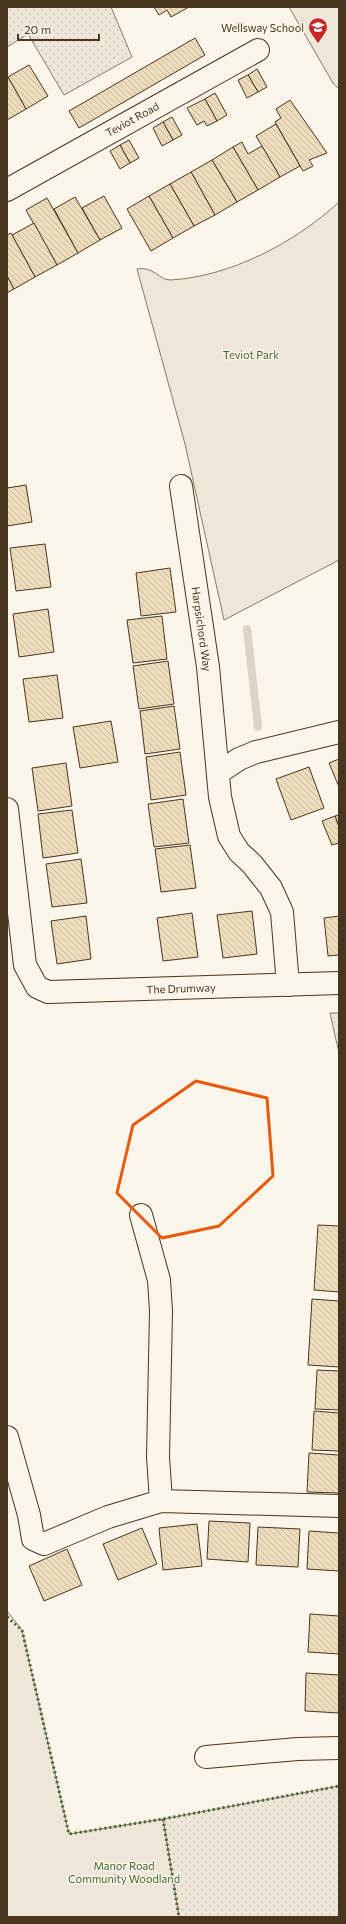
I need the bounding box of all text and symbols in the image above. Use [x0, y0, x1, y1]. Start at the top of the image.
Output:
scale bar [18, 16, 99, 42]
school or university icon: Wellsway School [307, 16, 329, 44]
place label: Wellsway School [221, 21, 304, 34]
text: 20 m [24, 22, 51, 36]
street label: Teviot Road [103, 99, 161, 139]
park label: Teviot Park [223, 348, 279, 361]
street label: Harpsichord Way [190, 586, 214, 673]
street label: The Drumway [146, 980, 216, 996]
park label: Manor Road Community Woodland [68, 1859, 180, 1885]

